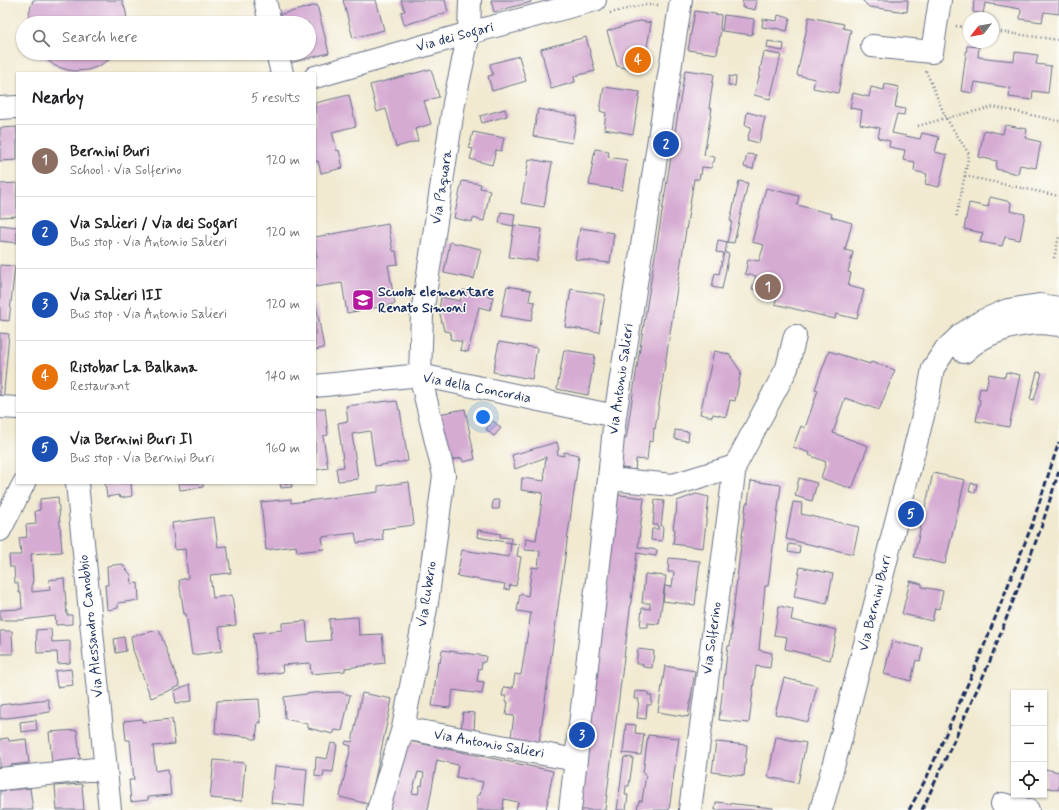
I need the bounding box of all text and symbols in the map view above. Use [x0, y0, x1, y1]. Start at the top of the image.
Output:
north arrow [963, 12, 999, 48]
search box [16, 16, 316, 60]
street label: Via dei Sogari [414, 18, 496, 58]
icon: search [30, 27, 52, 49]
text: Search here [62, 28, 138, 48]
pin: 4 [625, 45, 651, 75]
text: Nearby [32, 87, 84, 109]
text: 5 results [251, 90, 300, 107]
pin: 2 [653, 129, 679, 159]
text: Bernini Buri [70, 142, 150, 162]
street label: Via Paquara [427, 148, 457, 226]
text: 1 [42, 152, 48, 169]
text: 120 m [266, 152, 300, 169]
text: School · Via Solferino [70, 162, 182, 179]
text: Via Salieri / Via dei Sogari [70, 214, 237, 234]
text: 2 [42, 224, 48, 241]
text: 120 m [266, 224, 300, 241]
text: Bus stop · Via Antonio Salieri [70, 234, 227, 251]
pin: 1 [755, 272, 781, 302]
place label: Scuola elementare Renato Simoni [378, 283, 494, 317]
text: Via Salieri III [70, 286, 162, 306]
school or university icon: Scuola elementare Renato Simoni [350, 287, 376, 313]
text: 3 [42, 296, 48, 313]
text: 120 m [266, 296, 300, 313]
text: Bus stop · Via Antonio Salieri [70, 306, 227, 323]
street label: Via Antonio Salieri [604, 322, 638, 436]
text: Ristobar La Balkana [70, 358, 197, 378]
text: 4 [41, 368, 49, 385]
text: 140 m [265, 368, 300, 385]
street label: Via della Concordia [421, 369, 533, 407]
text: Restaurant [70, 378, 130, 395]
your location [473, 407, 493, 427]
text: Via Bernini Buri II [70, 430, 193, 450]
text: 5 [41, 440, 49, 457]
text: 160 m [265, 440, 300, 457]
text: Bus stop · Via Bernini Buri [70, 450, 214, 467]
pin: 5 [898, 499, 924, 529]
street label: Via Bernini Buri [854, 553, 896, 653]
street label: Via Alessandro Canobbio [75, 554, 107, 698]
street label: Via Ruberio [413, 559, 441, 628]
street label: Via Solferino [698, 601, 726, 675]
map controls [1011, 690, 1047, 798]
button: + [1011, 690, 1047, 726]
pin: 3 [569, 720, 595, 750]
street label: Via Antonio Salieri [432, 725, 546, 763]
button: − [1011, 726, 1047, 762]
button: locate [1011, 762, 1047, 798]

